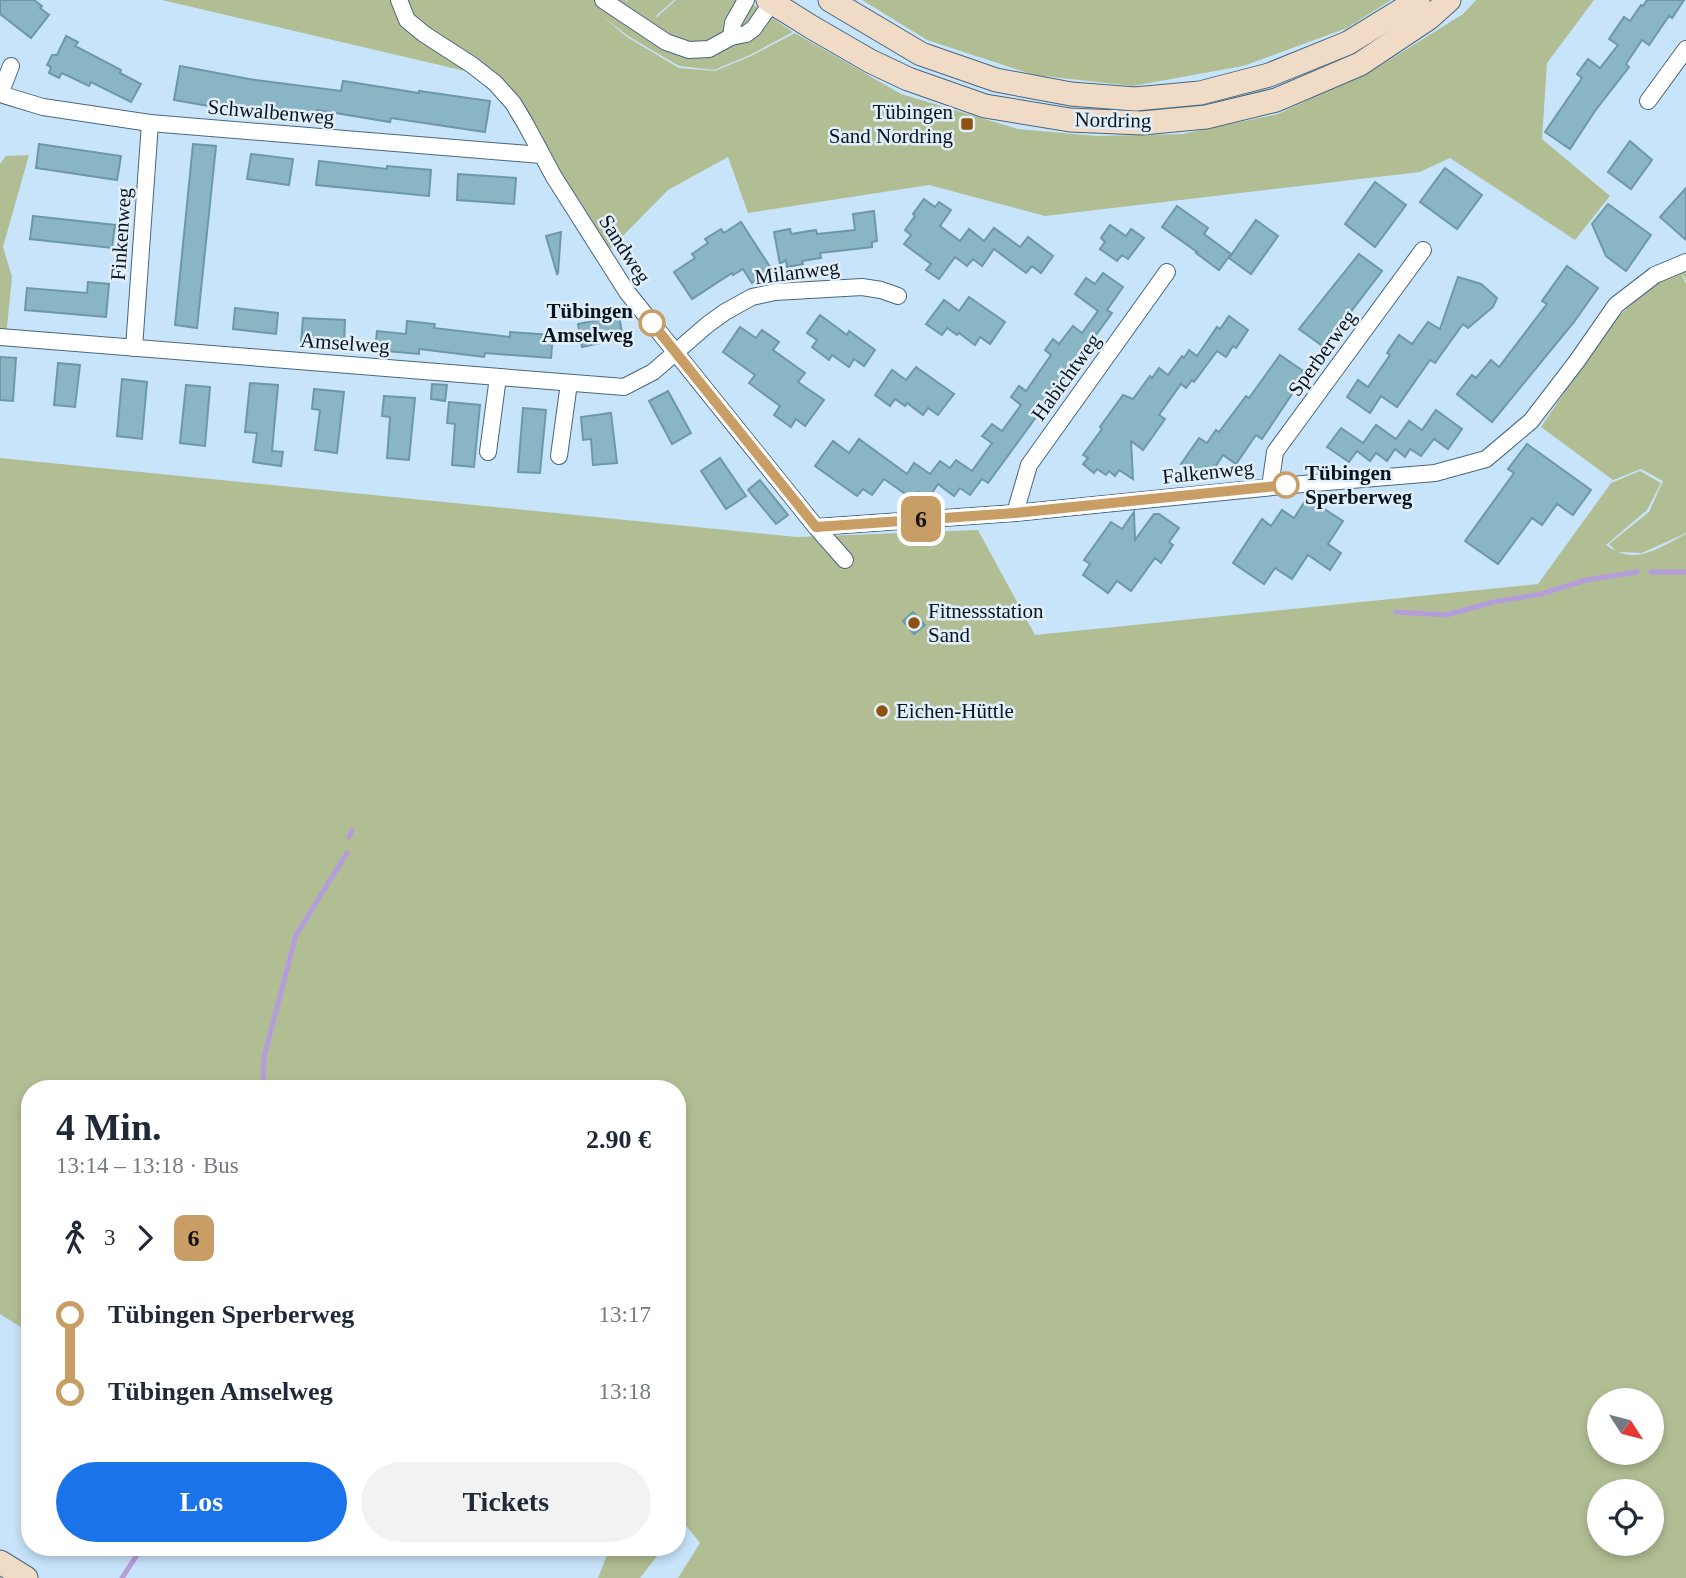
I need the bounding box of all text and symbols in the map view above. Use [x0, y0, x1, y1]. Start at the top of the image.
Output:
street label: Schwalbenweg [207, 95, 336, 130]
place label: Tübingen Sand Nordring [829, 100, 953, 148]
street label: Nordring [1074, 107, 1152, 133]
marker: Tübingen Sand Nordring [959, 116, 975, 132]
street label: Finkenweg [106, 186, 136, 281]
street label: Sandweg [594, 210, 656, 288]
street label: Milanweg [753, 255, 841, 289]
place label: Tübingen Amselweg [542, 299, 633, 347]
street label: Sperberweg [1283, 305, 1361, 401]
marker: Tübingen Amselweg [639, 310, 665, 336]
street label: Amselweg [299, 328, 391, 358]
street label: Habichtweg [1026, 329, 1106, 425]
street label: Falkenweg [1161, 455, 1256, 489]
place label: Tübingen Sperberweg [1305, 461, 1413, 509]
marker: Tübingen Sperberweg [1273, 472, 1299, 498]
line badge: 6 [898, 496, 944, 542]
text: 6 [915, 506, 927, 532]
place label: Fitnessstation Sand [928, 599, 1044, 647]
marker: Fitnessstation Sand [906, 615, 922, 631]
place label: Eichen-Hüttle [896, 699, 1014, 723]
marker: Eichen-Hüttle [874, 703, 890, 719]
text: 4 Min. [56, 1106, 162, 1148]
text: 2.90 € [586, 1125, 651, 1154]
text: 13:14 – 13:18 · Bus [56, 1153, 239, 1178]
icon: walk [56, 1219, 94, 1257]
icon: forward [126, 1219, 164, 1257]
text: 3 [104, 1225, 116, 1250]
text: 6 [188, 1225, 200, 1251]
text: Tübingen Sperberweg [108, 1300, 354, 1329]
text: 13:17 [599, 1302, 651, 1327]
text: Tübingen Amselweg [108, 1377, 333, 1406]
text: 13:18 [599, 1379, 651, 1404]
north arrow [1587, 1388, 1664, 1465]
map controls [1587, 1388, 1664, 1556]
button: Los [56, 1462, 347, 1542]
button: Tickets [361, 1462, 651, 1542]
button: locate [1587, 1479, 1664, 1556]

